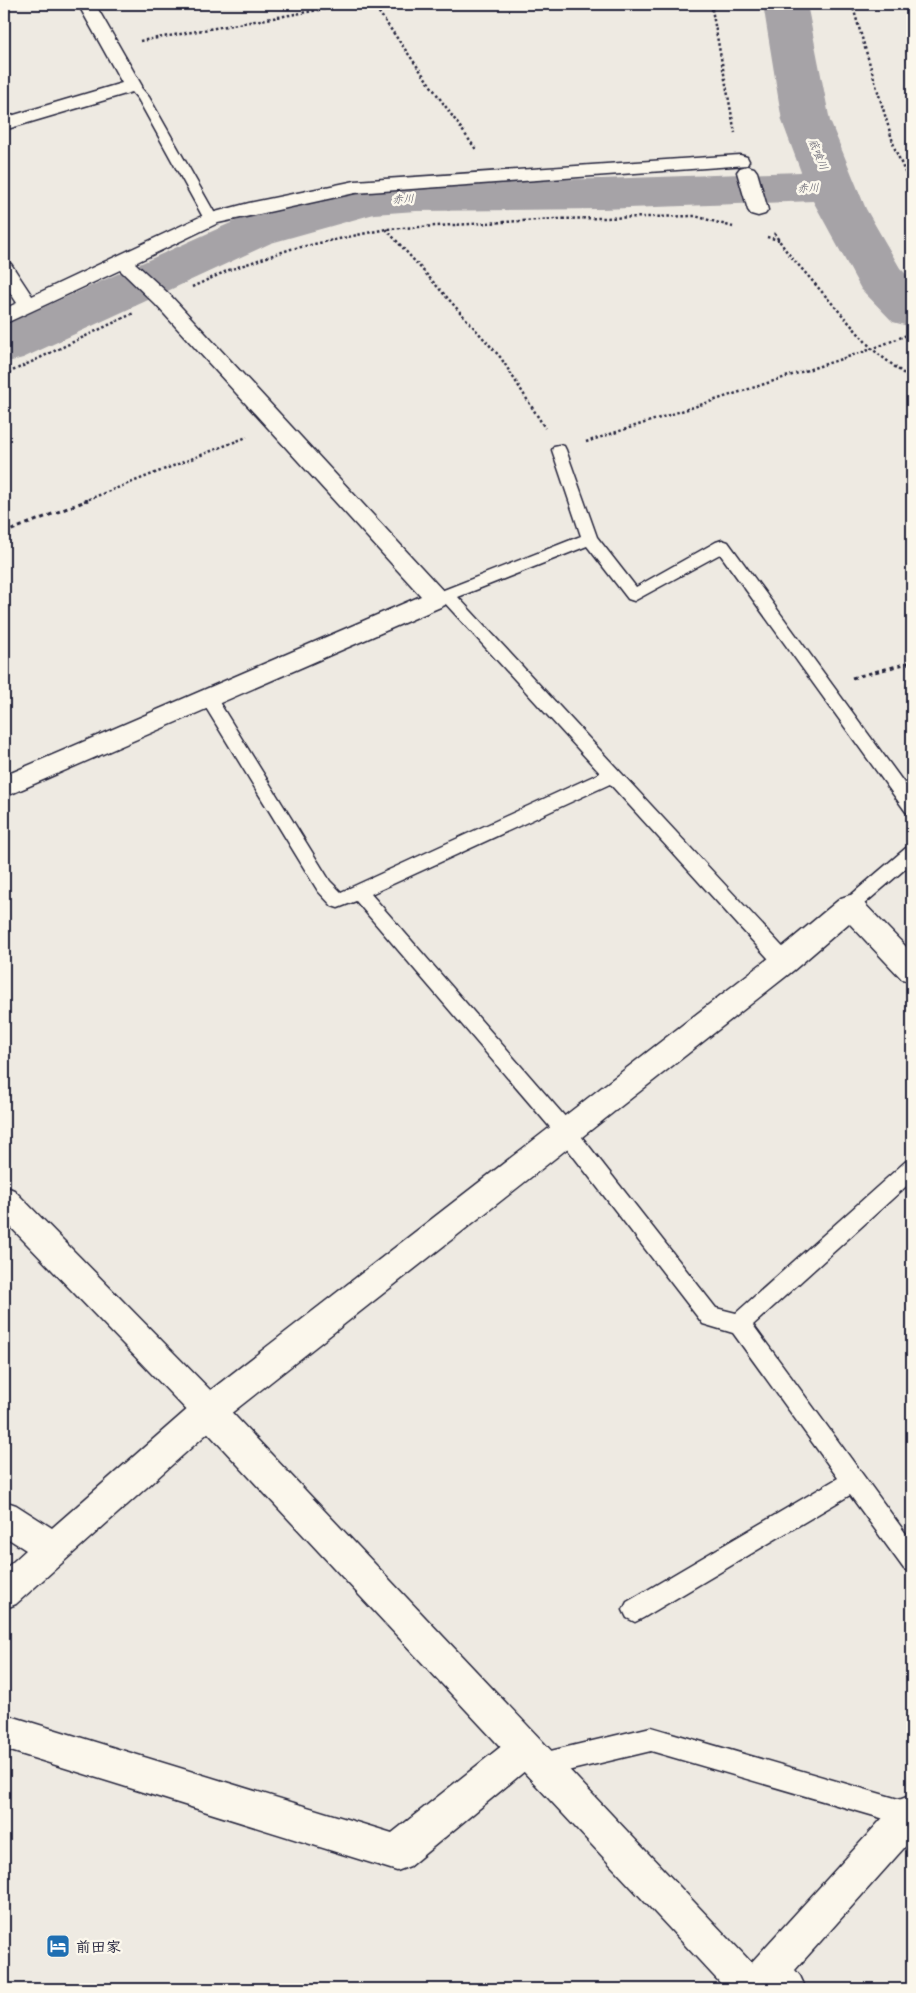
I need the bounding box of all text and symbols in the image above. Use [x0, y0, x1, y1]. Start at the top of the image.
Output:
water label: 底喰川 [806, 136, 832, 172]
water label: 赤川 [797, 179, 819, 195]
water label: 赤川 [392, 190, 414, 206]
hotel icon: 前田家 [45, 1933, 71, 1959]
place label: 前田家 [76, 1936, 121, 1956]

